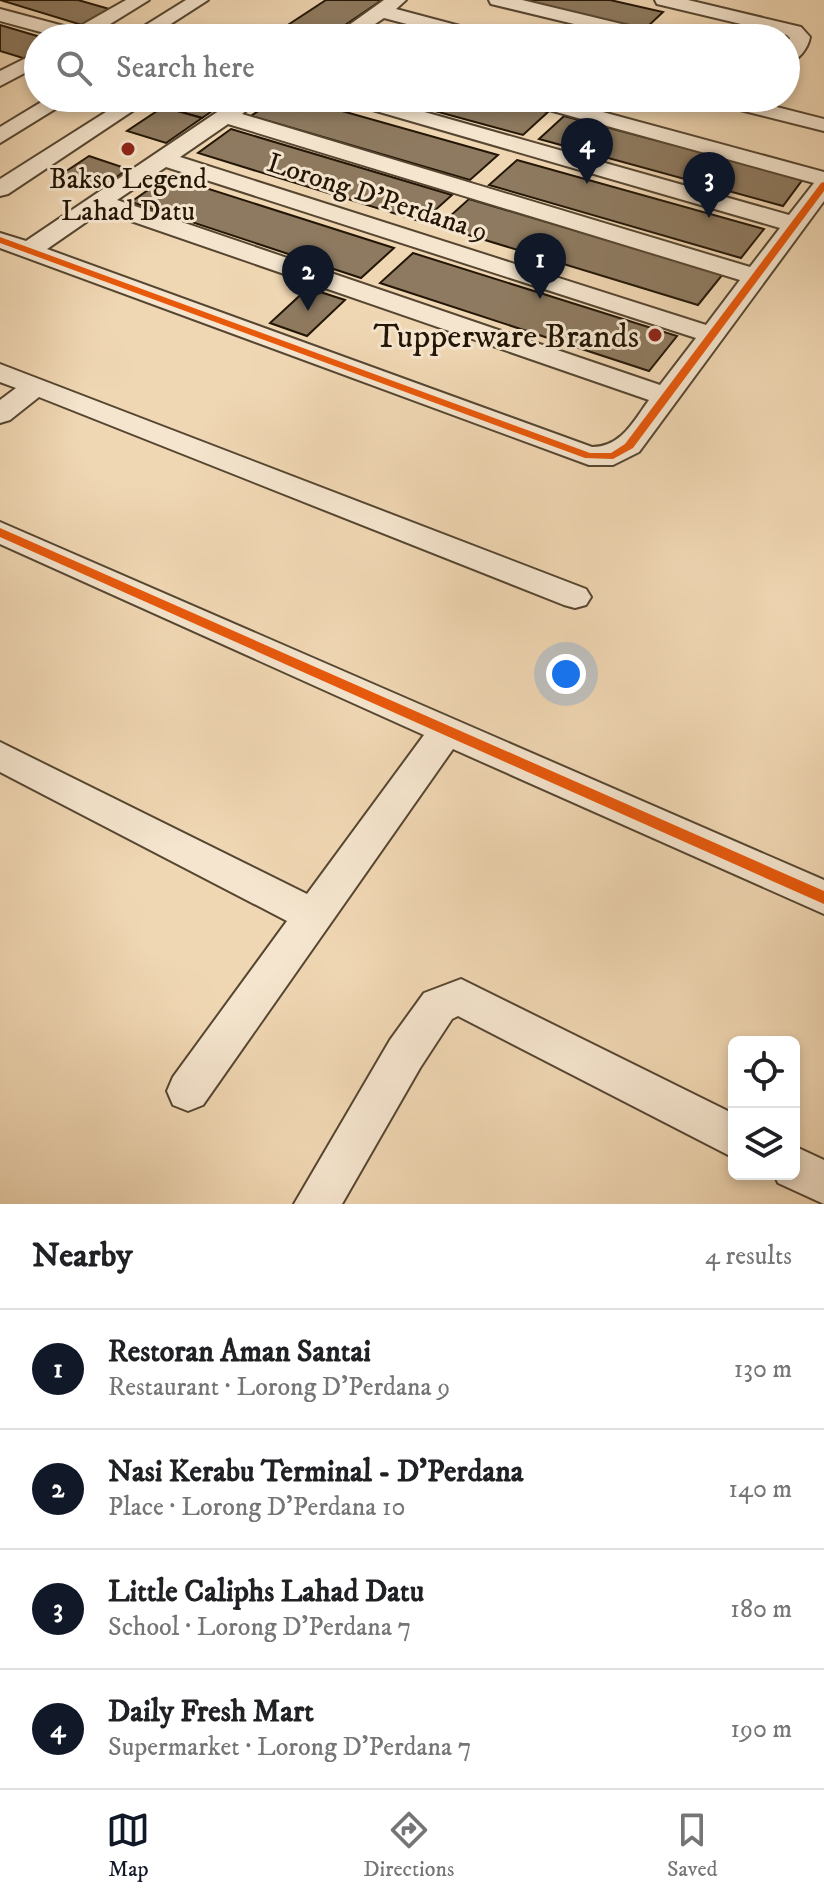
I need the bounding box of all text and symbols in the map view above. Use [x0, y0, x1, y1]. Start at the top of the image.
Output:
search box [24, 24, 800, 112]
icon: search [52, 46, 96, 90]
text: Search here [116, 50, 255, 87]
pin: 4 [561, 118, 613, 184]
marker: Bakso Legend Lahad Datu [119, 140, 137, 158]
street label: Lorong D'Perdana 9 [263, 145, 492, 250]
pin: 3 [683, 152, 735, 218]
place label: Bakso Legend Lahad Datu [49, 162, 207, 229]
pin: 1 [514, 233, 566, 299]
pin: 2 [282, 245, 334, 311]
place label: Tupperware Brands [374, 316, 639, 358]
marker: Tupperware Brands [646, 326, 664, 344]
your location [546, 654, 586, 694]
map controls [728, 1036, 800, 1180]
button: locate [728, 1036, 800, 1108]
button: layers [728, 1108, 800, 1180]
text: Nearby [32, 1235, 133, 1277]
text: 4 results [705, 1240, 792, 1273]
text: Restoran Aman Santai [108, 1334, 371, 1371]
text: 1 [53, 1353, 63, 1386]
text: 130 m [734, 1353, 792, 1386]
text: Restaurant · Lorong D'Perdana 9 [108, 1371, 450, 1404]
text: Nasi Kerabu Terminal - D'Perdana [108, 1454, 524, 1491]
text: 2 [52, 1473, 64, 1506]
text: 140 m [728, 1473, 792, 1506]
text: Place · Lorong D'Perdana 10 [108, 1491, 405, 1524]
text: Little Caliphs Lahad Datu [108, 1574, 424, 1611]
text: 3 [53, 1593, 63, 1626]
text: 180 m [730, 1593, 792, 1626]
text: School · Lorong D'Perdana 7 [108, 1611, 411, 1644]
text: Daily Fresh Mart [108, 1694, 314, 1731]
text: 4 [51, 1713, 65, 1746]
text: 190 m [730, 1713, 792, 1746]
text: Supermarket · Lorong D'Perdana 7 [108, 1731, 471, 1764]
tab: Map [106, 1808, 150, 1883]
tab: Directions [363, 1808, 454, 1883]
tab: Saved [667, 1808, 718, 1883]

